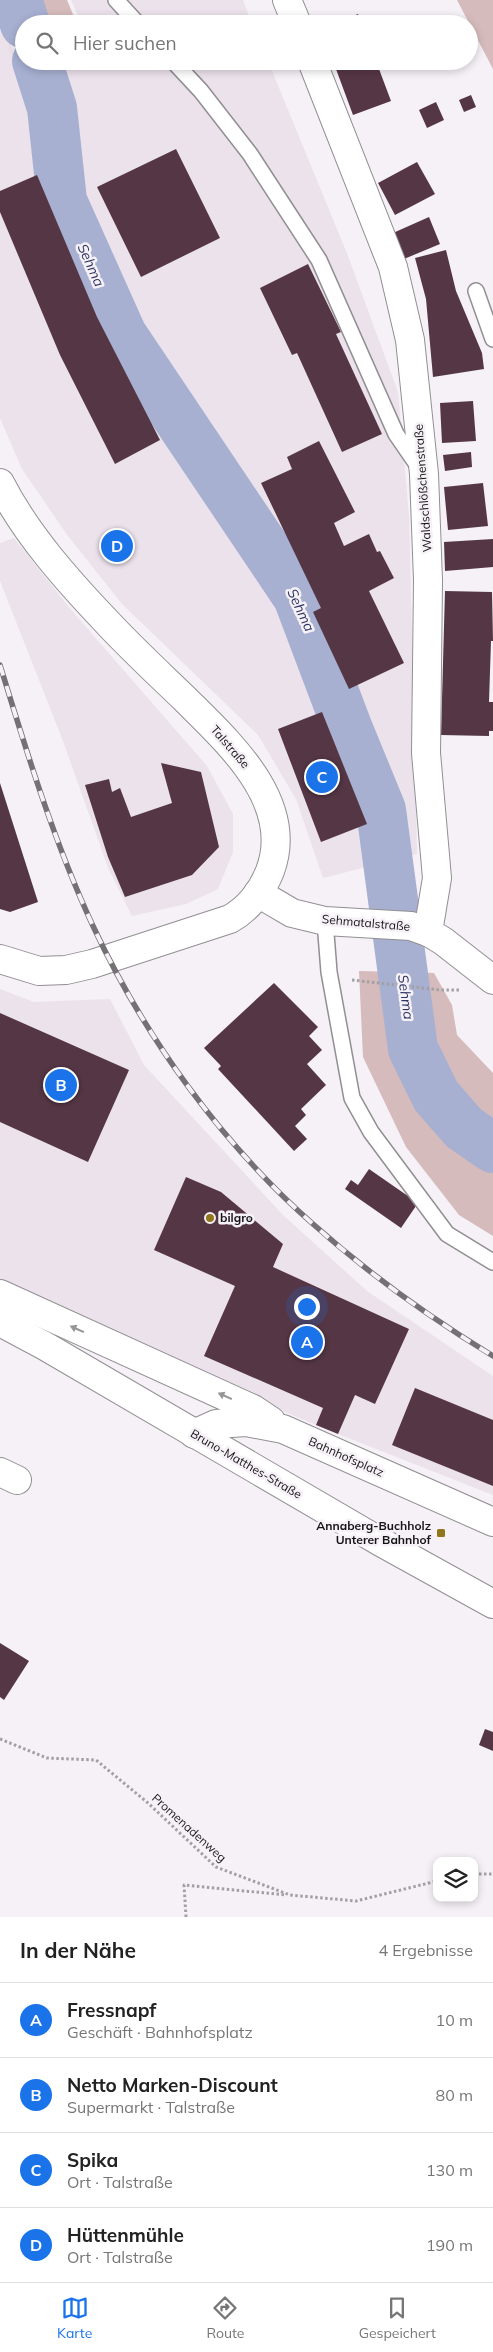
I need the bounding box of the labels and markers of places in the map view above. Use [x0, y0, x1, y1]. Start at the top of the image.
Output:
pin: D [101, 527, 133, 565]
pin: C [306, 758, 338, 796]
pin: B [45, 1066, 77, 1104]
place label: bilgro [220, 1210, 253, 1225]
marker: bilgro [204, 1212, 216, 1224]
pin: A [291, 1323, 323, 1361]
place label: Annaberg-Buchholz Unterer Bahnhof [316, 1518, 432, 1547]
marker: Annaberg-Buchholz Unterer Bahnhof [435, 1527, 447, 1539]

